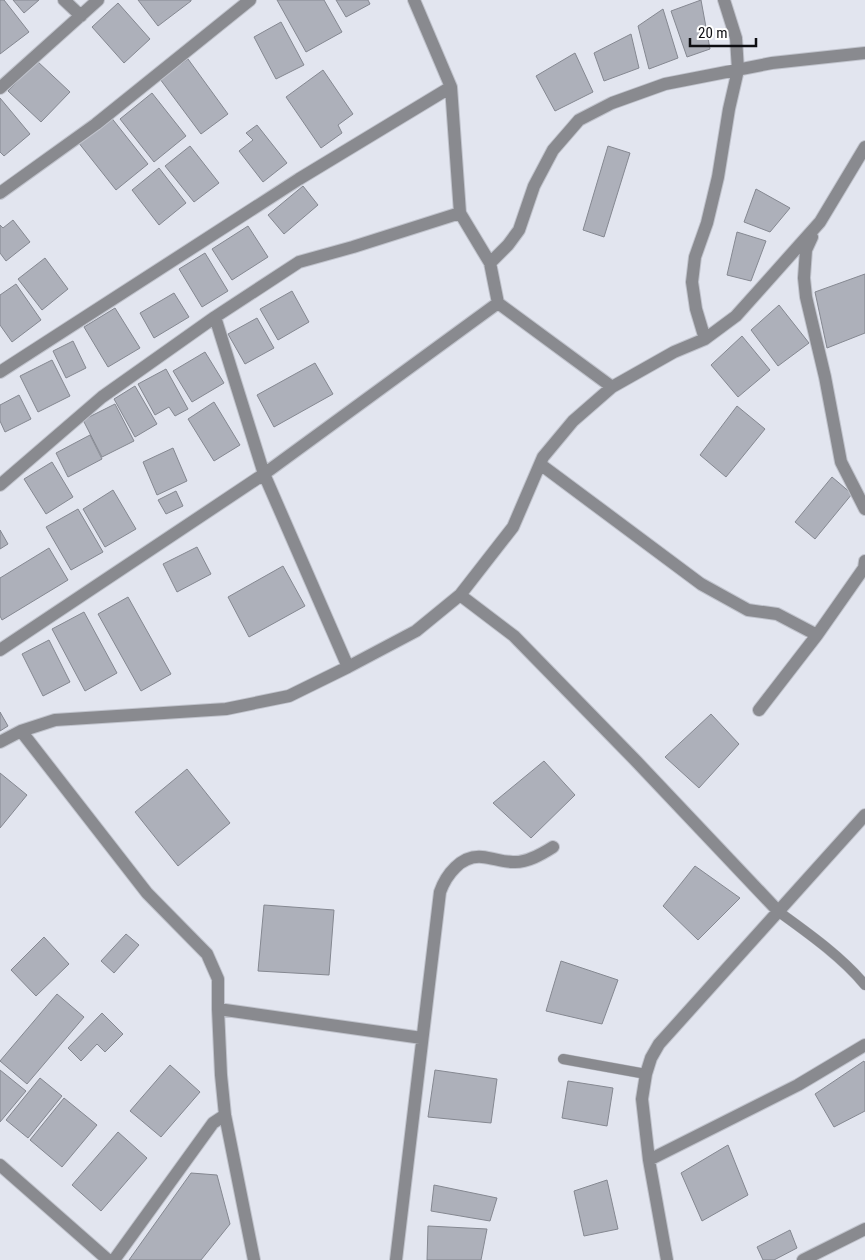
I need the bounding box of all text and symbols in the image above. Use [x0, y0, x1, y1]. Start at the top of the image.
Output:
scale bar [690, 15, 756, 47]
text: 20 m [698, 24, 728, 42]

